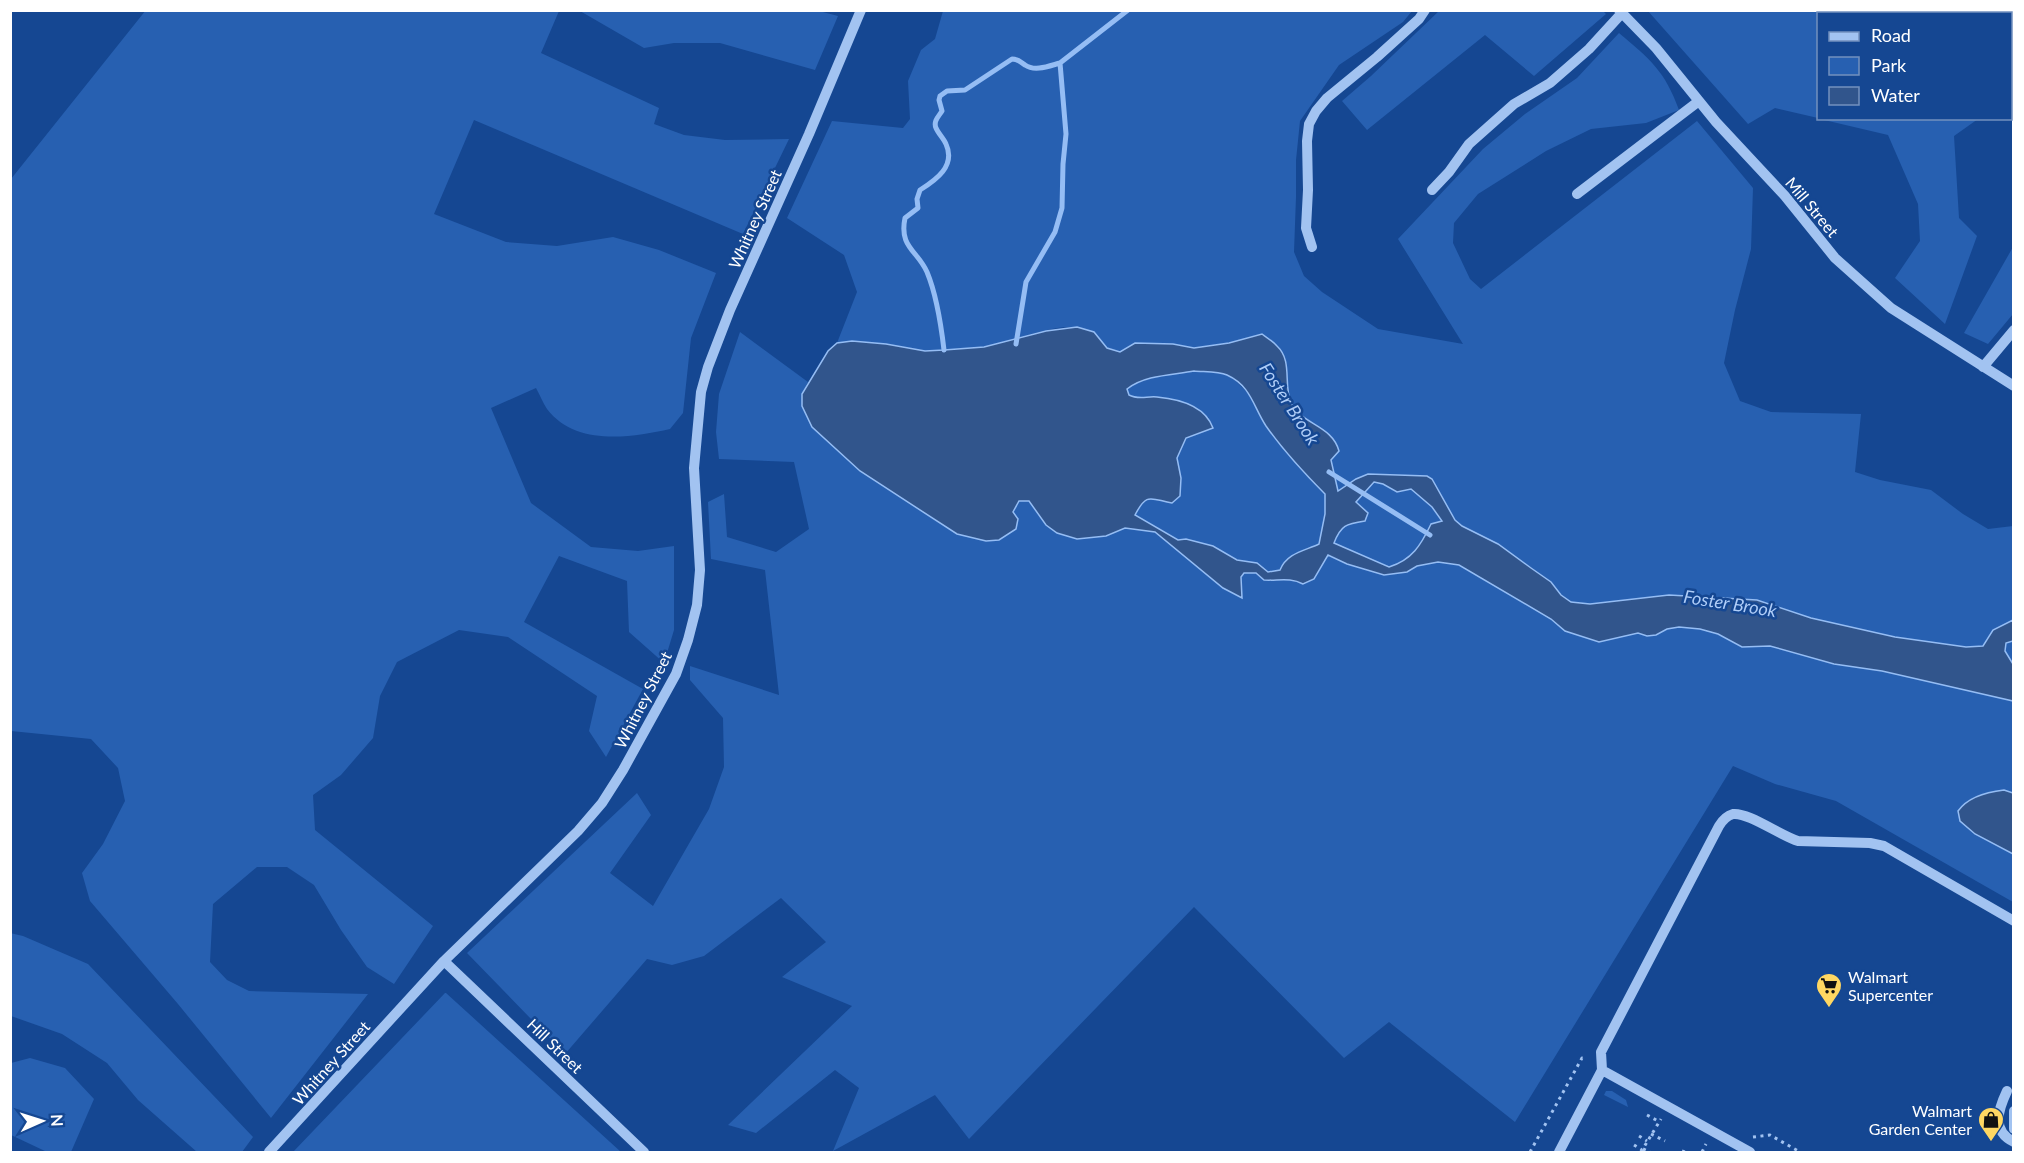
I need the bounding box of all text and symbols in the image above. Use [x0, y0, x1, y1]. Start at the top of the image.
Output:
legend [1817, 12, 2012, 120]
text: Road [1871, 24, 1911, 46]
text: Park [1871, 54, 1907, 76]
text: Water [1871, 84, 1920, 106]
street label: Whitney Street [724, 166, 785, 271]
street label: Mill Street [1782, 173, 1843, 241]
water label: Foster Brook [1255, 358, 1325, 449]
water label: Foster Brook [1682, 585, 1779, 621]
street label: Whitney Street [610, 648, 675, 751]
place label: Walmart Supercenter [1848, 967, 1933, 1004]
supermarket icon: Walmart Supercenter [1814, 971, 1844, 1009]
street label: Hill Street [524, 1015, 587, 1077]
street label: Whitney Street [288, 1017, 373, 1109]
north arrow [12, 1091, 72, 1151]
place label: Walmart Garden Center [1869, 1101, 1972, 1138]
shop icon: Walmart Garden Center [1976, 1105, 2006, 1143]
text: N [48, 1114, 67, 1127]

